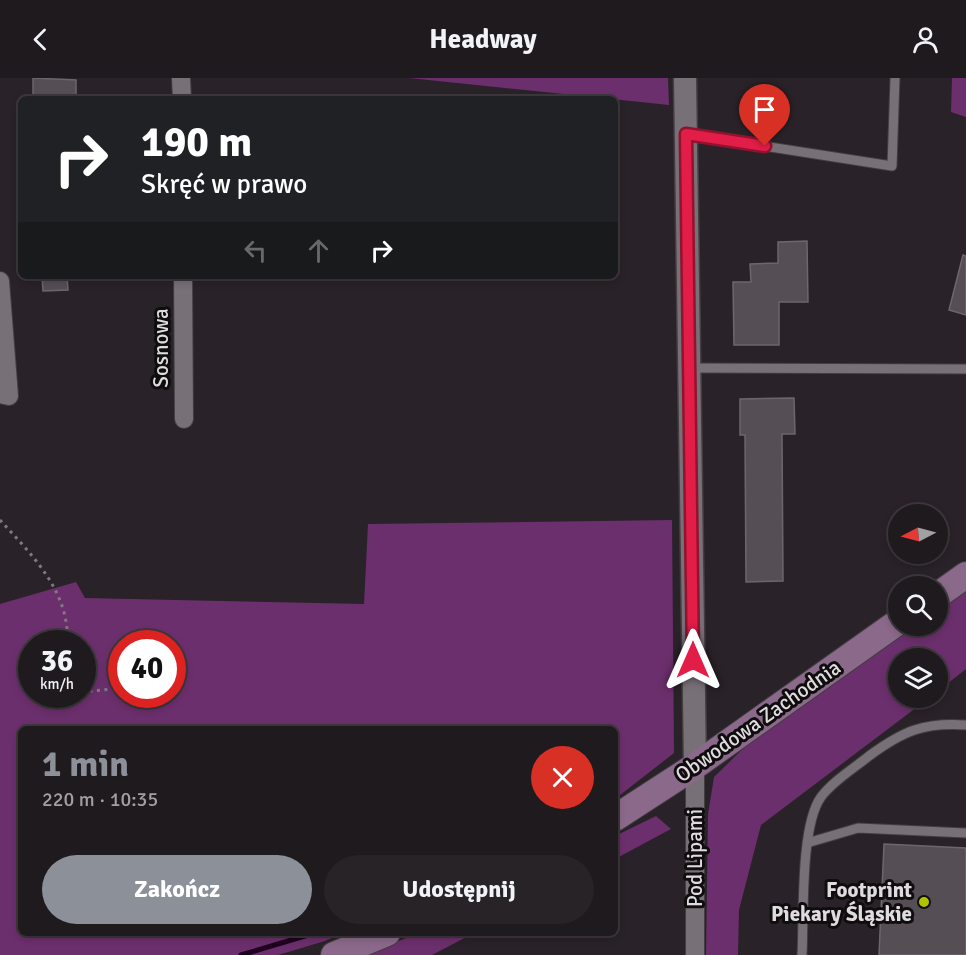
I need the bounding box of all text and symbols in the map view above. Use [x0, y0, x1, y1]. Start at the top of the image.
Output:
icon: back [24, 23, 57, 56]
text: Headway [429, 23, 537, 56]
icon: person [909, 23, 942, 56]
pin [739, 84, 790, 146]
icon: arrive [748, 93, 781, 126]
text: 190 m [141, 117, 252, 168]
icon: right [42, 120, 120, 198]
text: Skręć w prawo [141, 168, 307, 201]
icon: left [239, 234, 272, 267]
icon: ahead [302, 234, 335, 267]
icon: right [365, 234, 398, 267]
street label: Sosnowa [148, 308, 174, 388]
north arrow [888, 504, 948, 564]
map controls [888, 504, 948, 708]
button: search [888, 576, 948, 636]
position arrow [661, 628, 725, 692]
speed limit sign: 40 [108, 630, 186, 708]
text: 36 [41, 643, 73, 680]
button: layers [888, 648, 948, 708]
street label: Obwodowa Zachodnia [670, 654, 846, 788]
text: km/h [40, 675, 74, 693]
text: 1 min [42, 742, 129, 787]
button: close [531, 746, 594, 809]
text: 220 m · 10:35 [42, 787, 158, 812]
street label: Pod Lipami [682, 809, 708, 907]
button: Zakończ [42, 855, 312, 924]
button: Udostępnij [324, 855, 594, 924]
place label: Footprint Piekary Śląskie [771, 877, 912, 927]
marker: Footprint Piekary Śląskie [917, 895, 931, 909]

